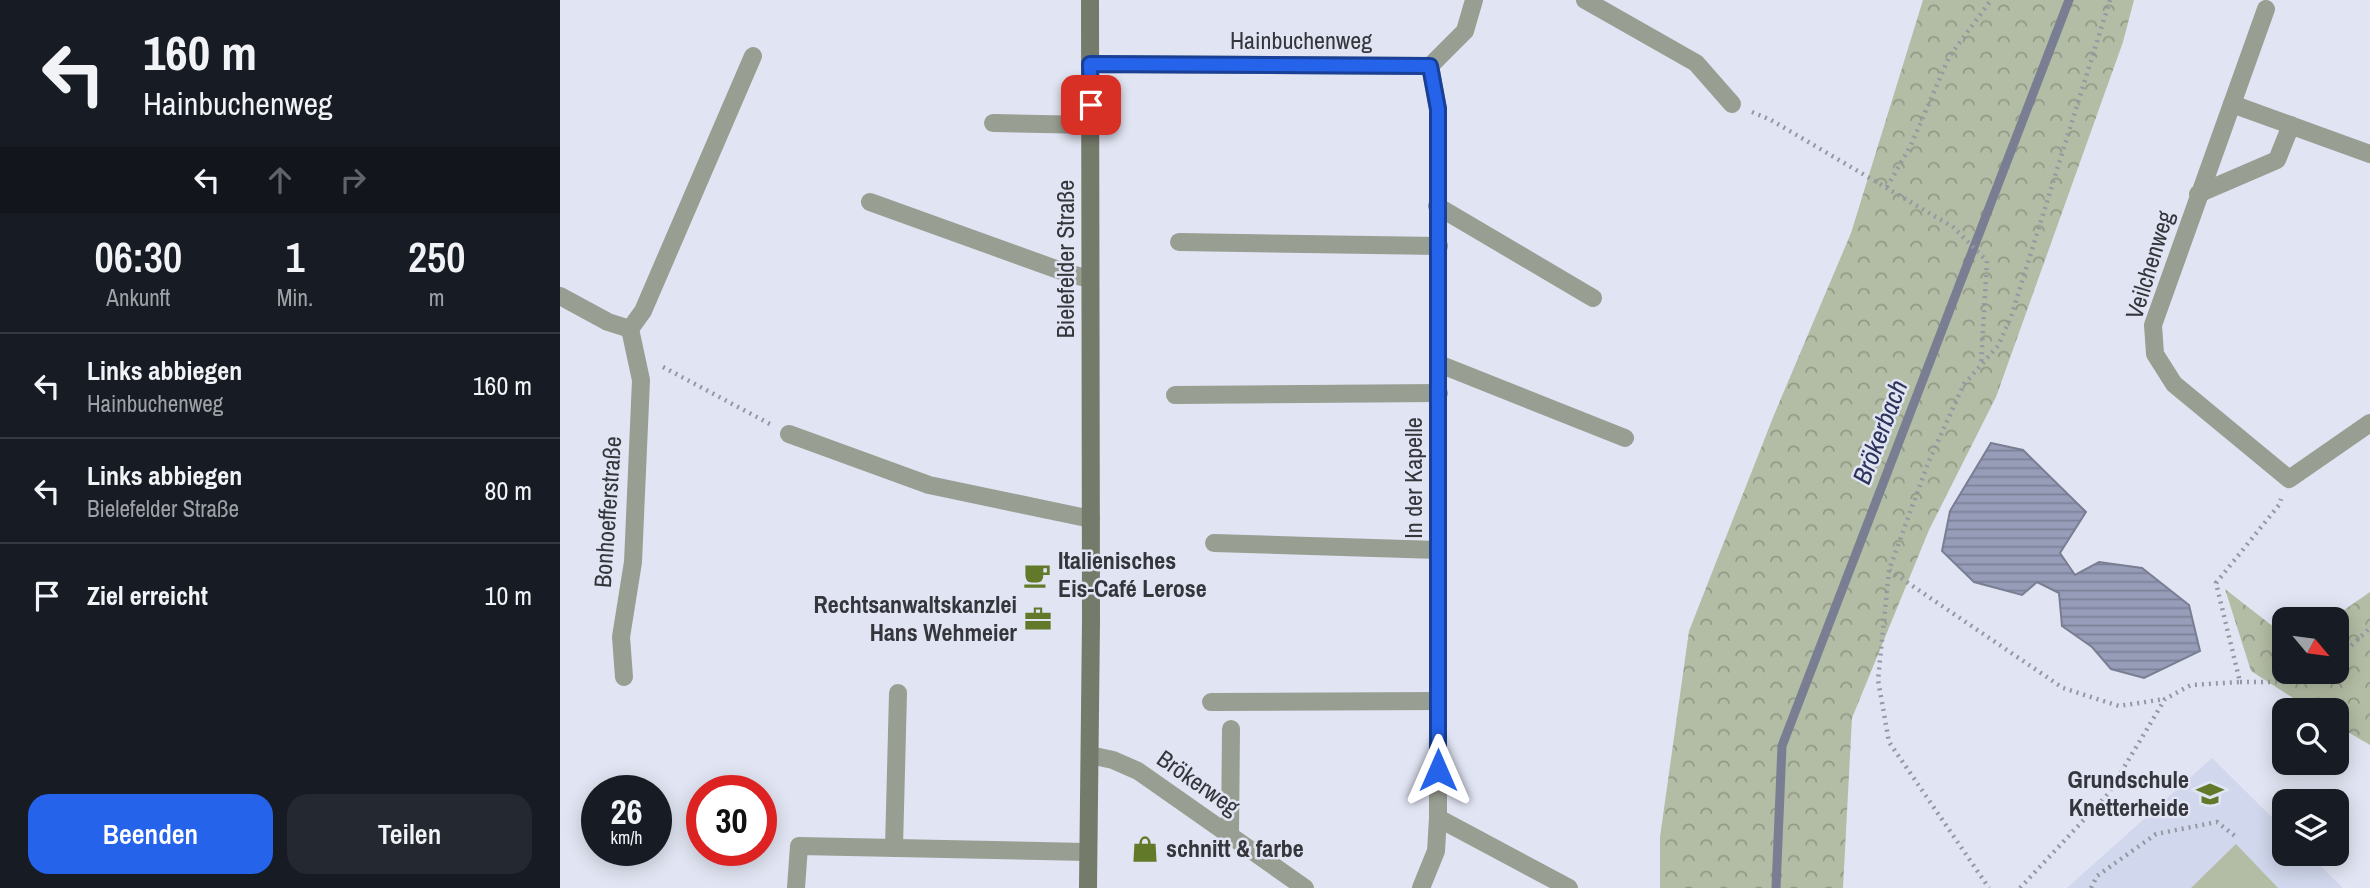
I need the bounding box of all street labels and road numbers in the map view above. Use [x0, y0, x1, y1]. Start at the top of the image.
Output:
street label: Hainbuchenweg [1230, 24, 1372, 56]
street label: Bielefelder Straße [1049, 180, 1081, 338]
street label: Veilchenweg [2117, 207, 2181, 323]
street label: In der Kapelle [1397, 417, 1429, 539]
street label: Bonhoefferstraße [586, 435, 628, 589]
street label: Brökerweg [1151, 742, 1246, 822]

